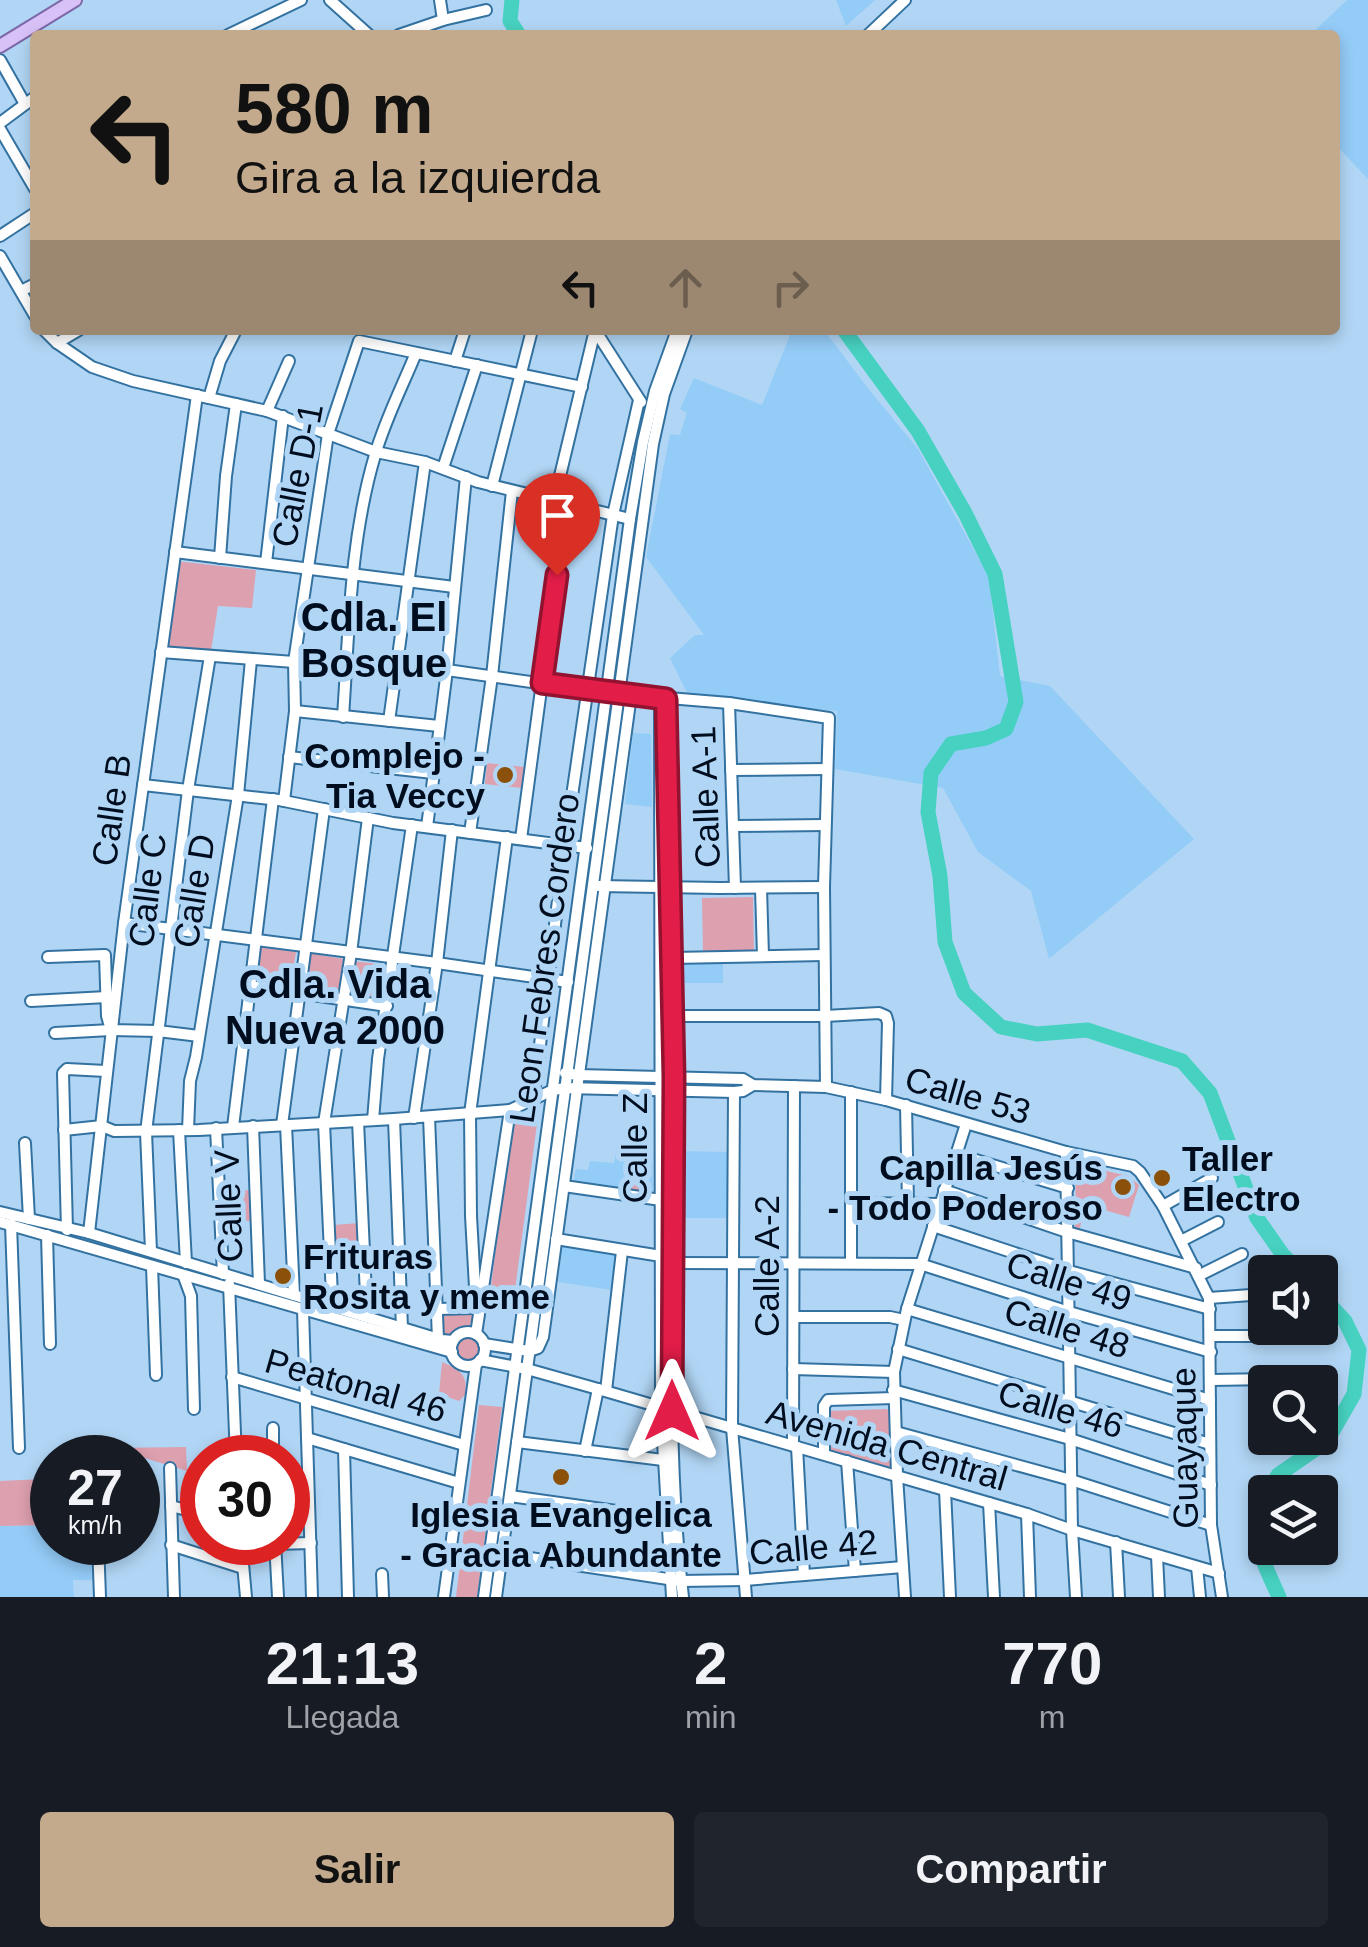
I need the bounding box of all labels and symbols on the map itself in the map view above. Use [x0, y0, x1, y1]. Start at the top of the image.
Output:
street label: Calle D-1 [264, 400, 330, 550]
pin [515, 473, 600, 576]
district label: Cdla. El Bosque [301, 595, 447, 685]
street label: Calle A-1 [683, 725, 727, 869]
place label: Complejo - Tia Veccy [304, 736, 486, 815]
street label: Calle B [84, 751, 138, 869]
marker: Complejo - Tia Veccy [494, 764, 516, 786]
street label: Leon Febres Cordero [502, 791, 586, 1125]
street label: Calle C [121, 831, 173, 949]
street label: Calle D [166, 831, 222, 951]
district label: Cdla. Vida Nueva 2000 [225, 962, 445, 1052]
street label: Calle 53 [901, 1059, 1035, 1131]
street label: Calle Z [615, 1093, 654, 1203]
place label: Taller Electro [1182, 1139, 1301, 1218]
street label: Calle V [207, 1148, 249, 1263]
place label: Capilla Jesús - Todo Poderoso [828, 1148, 1103, 1227]
marker: Taller Electro [1151, 1167, 1173, 1189]
marker: Capilla Jesús - Todo Poderoso [1112, 1176, 1134, 1198]
street label: Calle A-2 [747, 1195, 786, 1337]
place label: Frituras Rosita y meme [303, 1237, 550, 1316]
street label: Calle 49 [1002, 1244, 1136, 1318]
marker: Frituras Rosita y meme [272, 1265, 294, 1287]
street label: Calle 48 [1000, 1291, 1134, 1365]
street label: Peatonal 46 [261, 1341, 451, 1429]
position arrow [620, 1359, 724, 1463]
street label: Guayaque [1163, 1367, 1205, 1529]
street label: Calle 46 [994, 1373, 1128, 1445]
street label: Avenida Central [762, 1392, 1012, 1498]
speed limit sign: 30 [180, 1435, 310, 1565]
marker: Iglesia Evangelica - Gracia Abundante [550, 1466, 572, 1488]
place label: Iglesia Evangelica - Gracia Abundante [400, 1495, 722, 1574]
street label: Calle 42 [747, 1522, 879, 1572]

